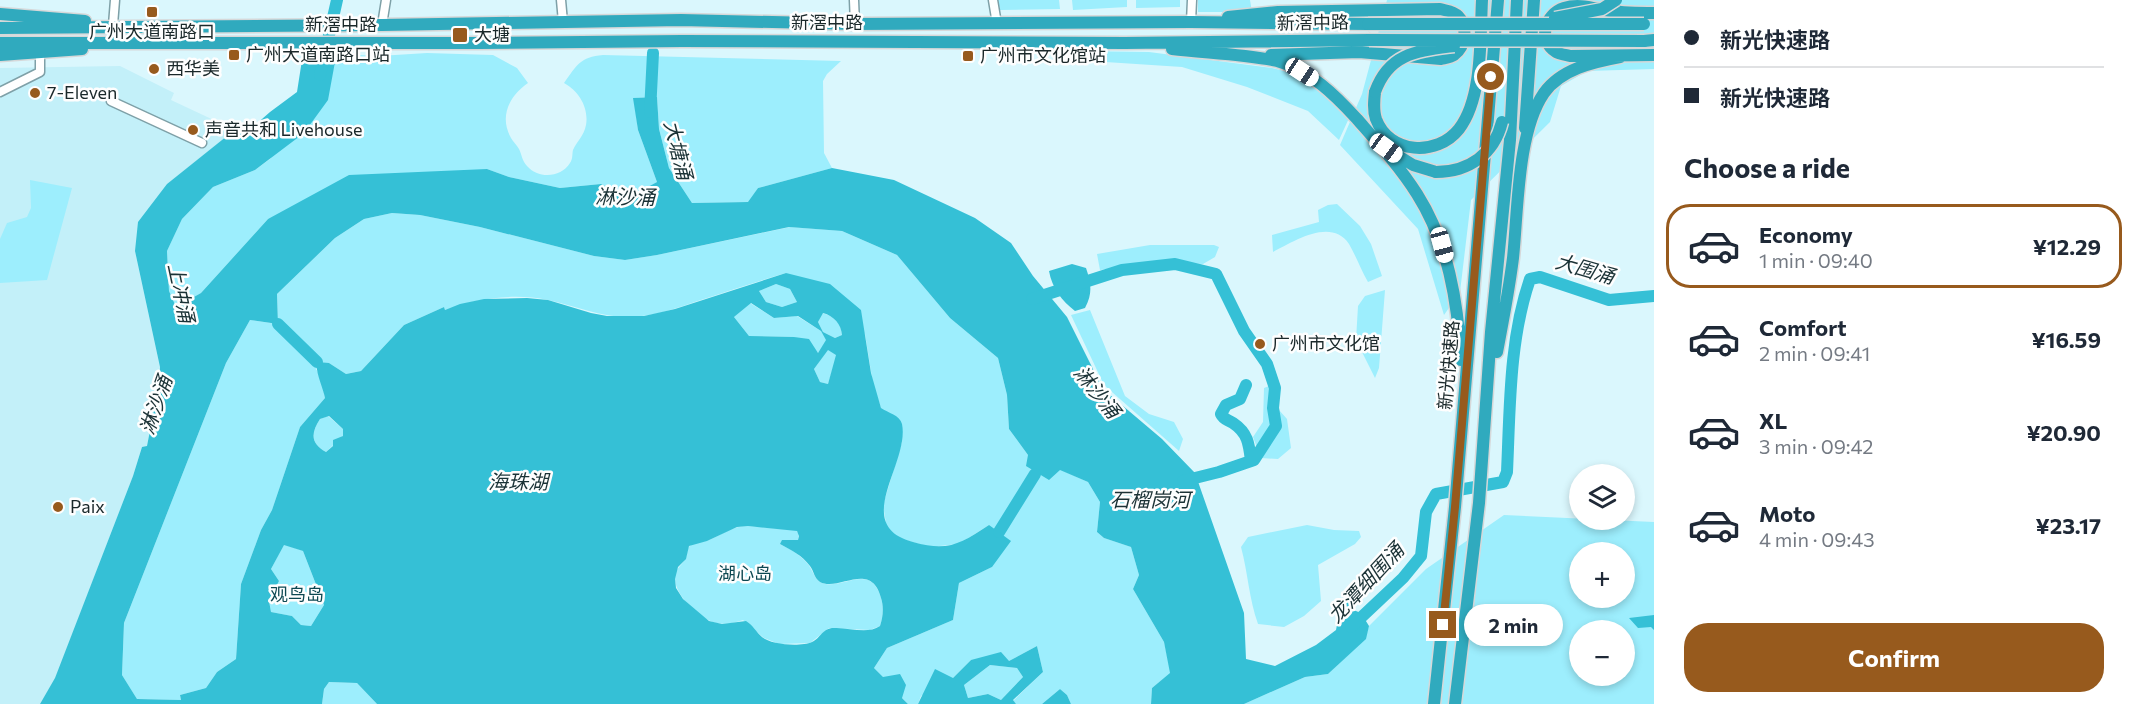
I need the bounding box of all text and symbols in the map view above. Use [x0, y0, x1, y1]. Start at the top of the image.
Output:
marker: 广州大道南路口 [145, 5, 159, 19]
street label: 新滘中路 [1277, 10, 1349, 34]
street label: 新滘中路 [791, 11, 863, 33]
street label: 新滘中路 [305, 13, 377, 35]
place label: 广州大道南路口 [89, 20, 215, 42]
place label: 大塘 [474, 23, 510, 45]
marker: 大塘 [451, 26, 469, 44]
text: 新光快速路 [1720, 26, 1830, 53]
place label: 广州大道南路口站 [246, 43, 390, 65]
place label: 广州市文化馆站 [980, 44, 1106, 66]
marker: 广州大道南路口站 [227, 48, 241, 62]
marker: 广州市文化馆站 [961, 49, 975, 63]
car [1282, 55, 1322, 89]
place label: 西华美 [166, 57, 220, 79]
marker: 西华美 [147, 62, 161, 76]
route start [1477, 63, 1504, 90]
place label: 7-Eleven [47, 81, 117, 103]
text: 新光快速路 [1720, 84, 1830, 111]
marker: 7-Eleven [28, 86, 42, 100]
place label: 声音共和 Livehouse [205, 118, 363, 140]
water label: 大塘涌 [660, 118, 698, 184]
marker: 声音共和 Livehouse [186, 123, 200, 137]
car [1366, 130, 1406, 166]
text: Choose a ride [1684, 151, 1850, 184]
water label: 淋沙涌 [595, 183, 657, 209]
icon: car [1687, 219, 1741, 273]
text: Economy [1759, 221, 1853, 248]
car [1429, 225, 1455, 265]
text: ¥12.29 [2033, 233, 2101, 260]
water label: 大围涌 [1553, 248, 1619, 288]
text: 1 min · 09:40 [1759, 248, 1873, 272]
water label: 上冲涌 [164, 261, 200, 327]
icon: car [1687, 312, 1741, 366]
text: Comfort [1759, 314, 1847, 341]
street label: 新光快速路 [1433, 319, 1463, 411]
text: ¥16.59 [2031, 326, 2101, 353]
place label: 广州市文化馆 [1272, 332, 1380, 354]
marker: 广州市文化馆 [1253, 337, 1267, 351]
text: 2 min · 09:41 [1759, 341, 1870, 365]
water label: 淋沙涌 [1070, 361, 1127, 424]
water label: 淋沙涌 [134, 371, 177, 437]
icon: car [1687, 405, 1741, 459]
text: XL [1759, 407, 1787, 434]
text: ¥20.90 [2026, 419, 2101, 446]
text: 3 min · 09:42 [1759, 434, 1873, 458]
map controls [1569, 464, 1635, 686]
button: layers [1569, 464, 1635, 530]
water label: 海珠湖 [488, 469, 551, 493]
water label: 石榴岗河 [1110, 487, 1194, 511]
place label: Paix [70, 495, 105, 517]
icon: car [1687, 498, 1741, 552]
marker: Paix [51, 500, 65, 514]
text: Moto [1759, 500, 1815, 527]
text: ¥23.17 [2036, 512, 2101, 539]
text: 4 min · 09:43 [1759, 527, 1875, 551]
water label: 龙潭细围涌 [1322, 536, 1410, 627]
button: + [1569, 542, 1635, 608]
park label: 湖心岛 [718, 562, 772, 584]
park label: 观鸟岛 [270, 583, 324, 605]
callout: 2 min [1464, 604, 1563, 646]
route end [1429, 611, 1456, 638]
text: 2 min [1489, 613, 1538, 637]
button: − [1569, 620, 1635, 686]
button: Confirm [1684, 623, 2104, 692]

